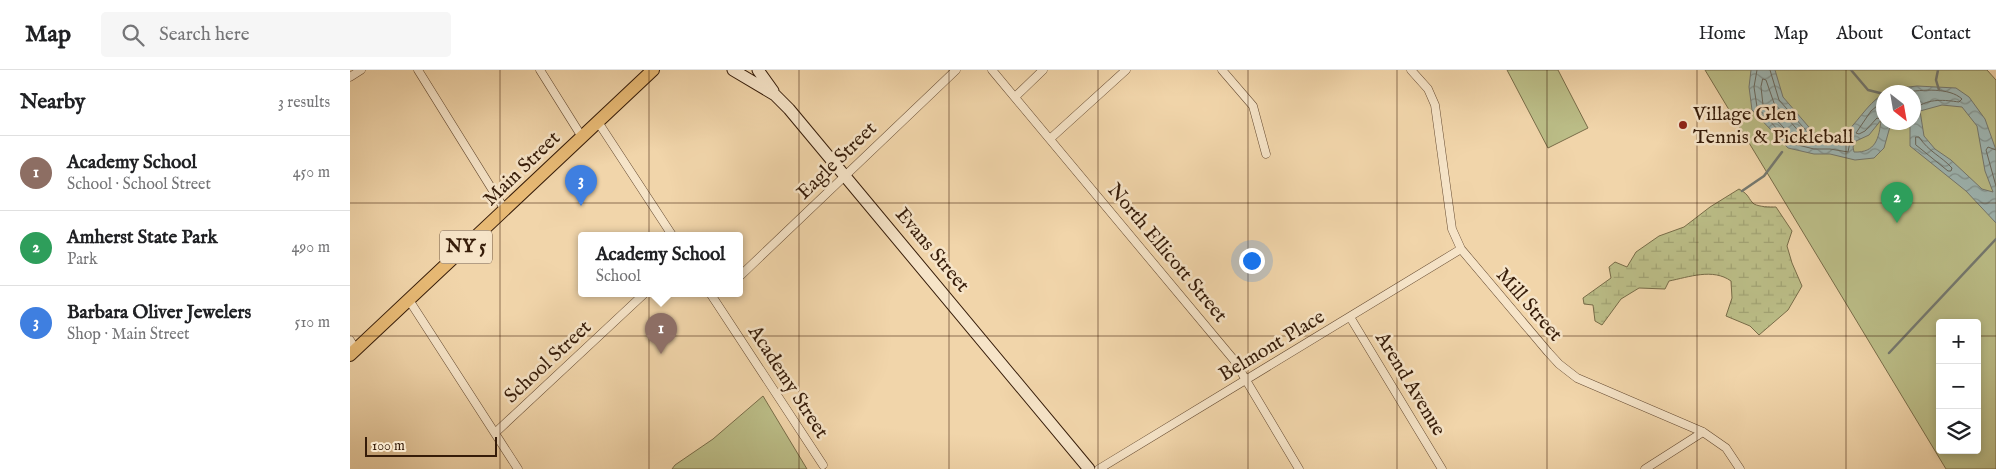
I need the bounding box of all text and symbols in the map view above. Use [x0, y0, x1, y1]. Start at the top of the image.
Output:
search box [101, 12, 451, 57]
text: Map [25, 19, 71, 50]
icon: search [119, 21, 147, 49]
text: Search here [159, 23, 250, 47]
text: Home [1699, 23, 1746, 46]
text: Map [1774, 23, 1808, 46]
text: About [1836, 23, 1883, 46]
text: Contact [1911, 23, 1971, 46]
north arrow [1876, 85, 1921, 130]
text: Nearby [20, 89, 85, 116]
text: 3 results [278, 93, 330, 113]
place label: Village Glen Tennis & Pickleball [1692, 102, 1854, 150]
street label: Eagle Street [792, 117, 882, 205]
marker: Village Glen Tennis & Pickleball [1677, 119, 1689, 131]
street label: Main Street [478, 126, 566, 212]
text: Academy School [67, 151, 197, 175]
text: 1 [33, 163, 39, 183]
text: 450 m [293, 163, 330, 183]
pin: 3 [565, 165, 597, 206]
text: School · School Street [67, 175, 211, 195]
street label: North Ellicott Street [1102, 178, 1233, 328]
pin: 2 [1881, 182, 1913, 223]
street label: Evans Street [889, 203, 975, 298]
text: Amherst State Park [67, 226, 218, 250]
road number: NY 5 [440, 230, 492, 263]
popup [578, 232, 743, 297]
text: 2 [32, 238, 40, 258]
text: 490 m [291, 238, 330, 258]
text: Academy School [596, 243, 725, 267]
your location [1239, 248, 1265, 274]
text: Park [67, 250, 97, 270]
street label: Mill Street [1490, 263, 1568, 347]
text: School [596, 267, 641, 287]
text: Barbara Oliver Jewelers [67, 301, 251, 325]
street label: Belmont Place [1214, 305, 1330, 387]
text: 3 [33, 313, 39, 333]
text: 510 m [295, 313, 330, 333]
pin: 1 [645, 313, 677, 354]
street label: School Street [499, 315, 597, 409]
map controls [1936, 319, 1981, 454]
button: + [1936, 319, 1981, 364]
street label: Academy Street [742, 320, 834, 443]
text: Shop · Main Street [67, 325, 189, 345]
street label: Arend Avenue [1369, 327, 1451, 441]
button: − [1936, 364, 1981, 409]
button: layers [1936, 409, 1981, 454]
scale bar [365, 434, 498, 457]
text: 100 m [372, 437, 405, 455]

